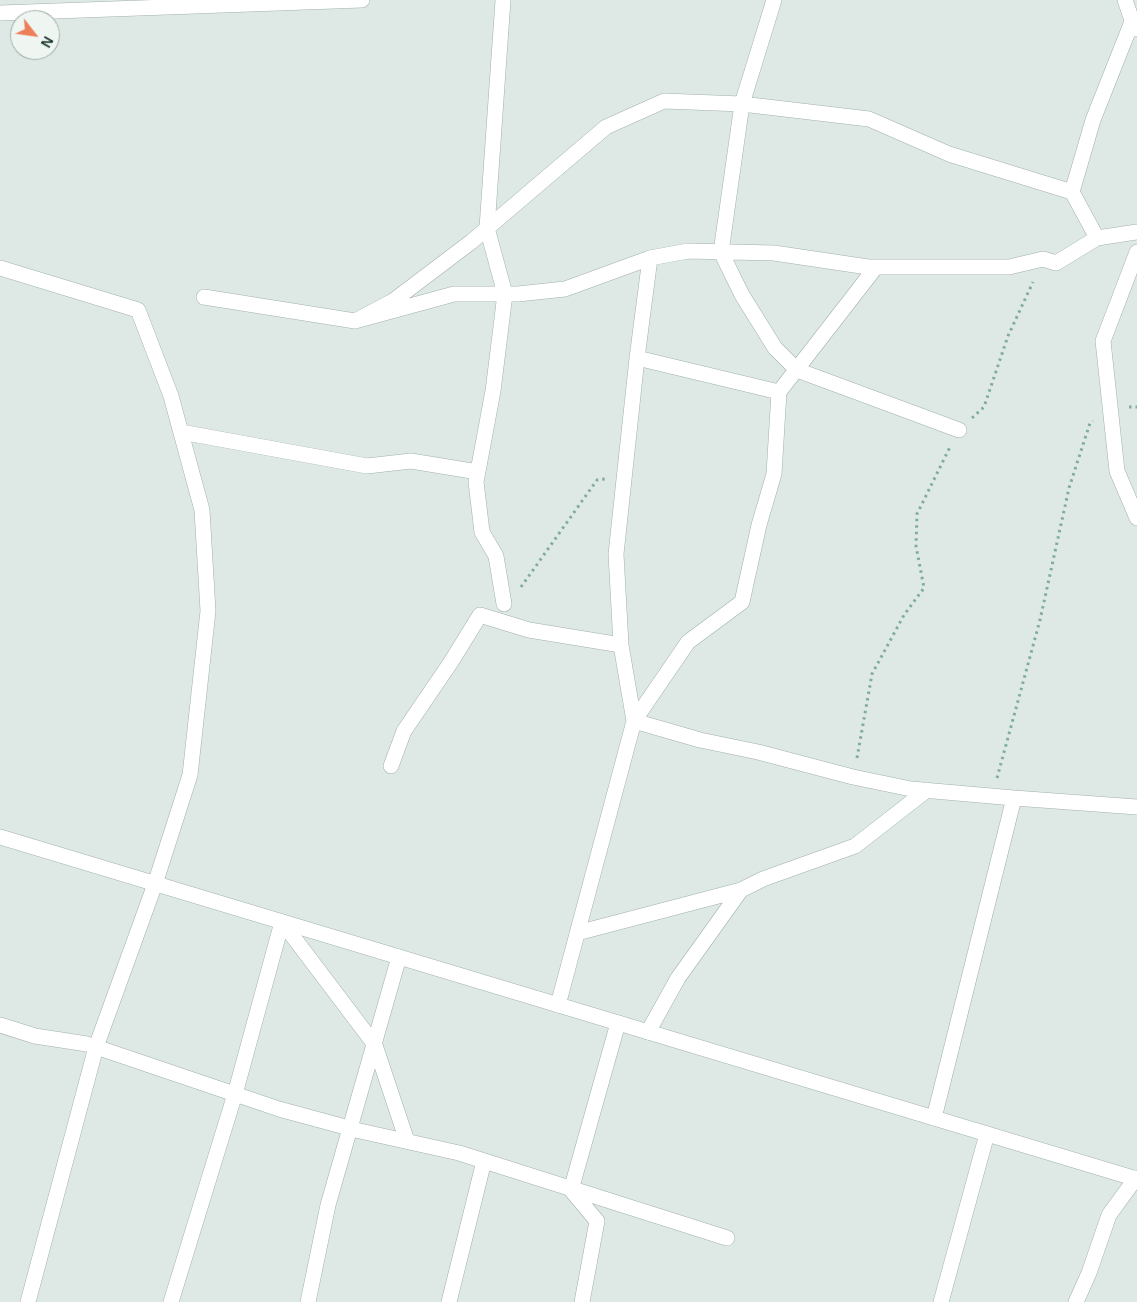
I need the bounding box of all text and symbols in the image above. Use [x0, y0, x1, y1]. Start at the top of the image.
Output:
north arrow [10, 10, 60, 60]
text: N [38, 34, 57, 50]

